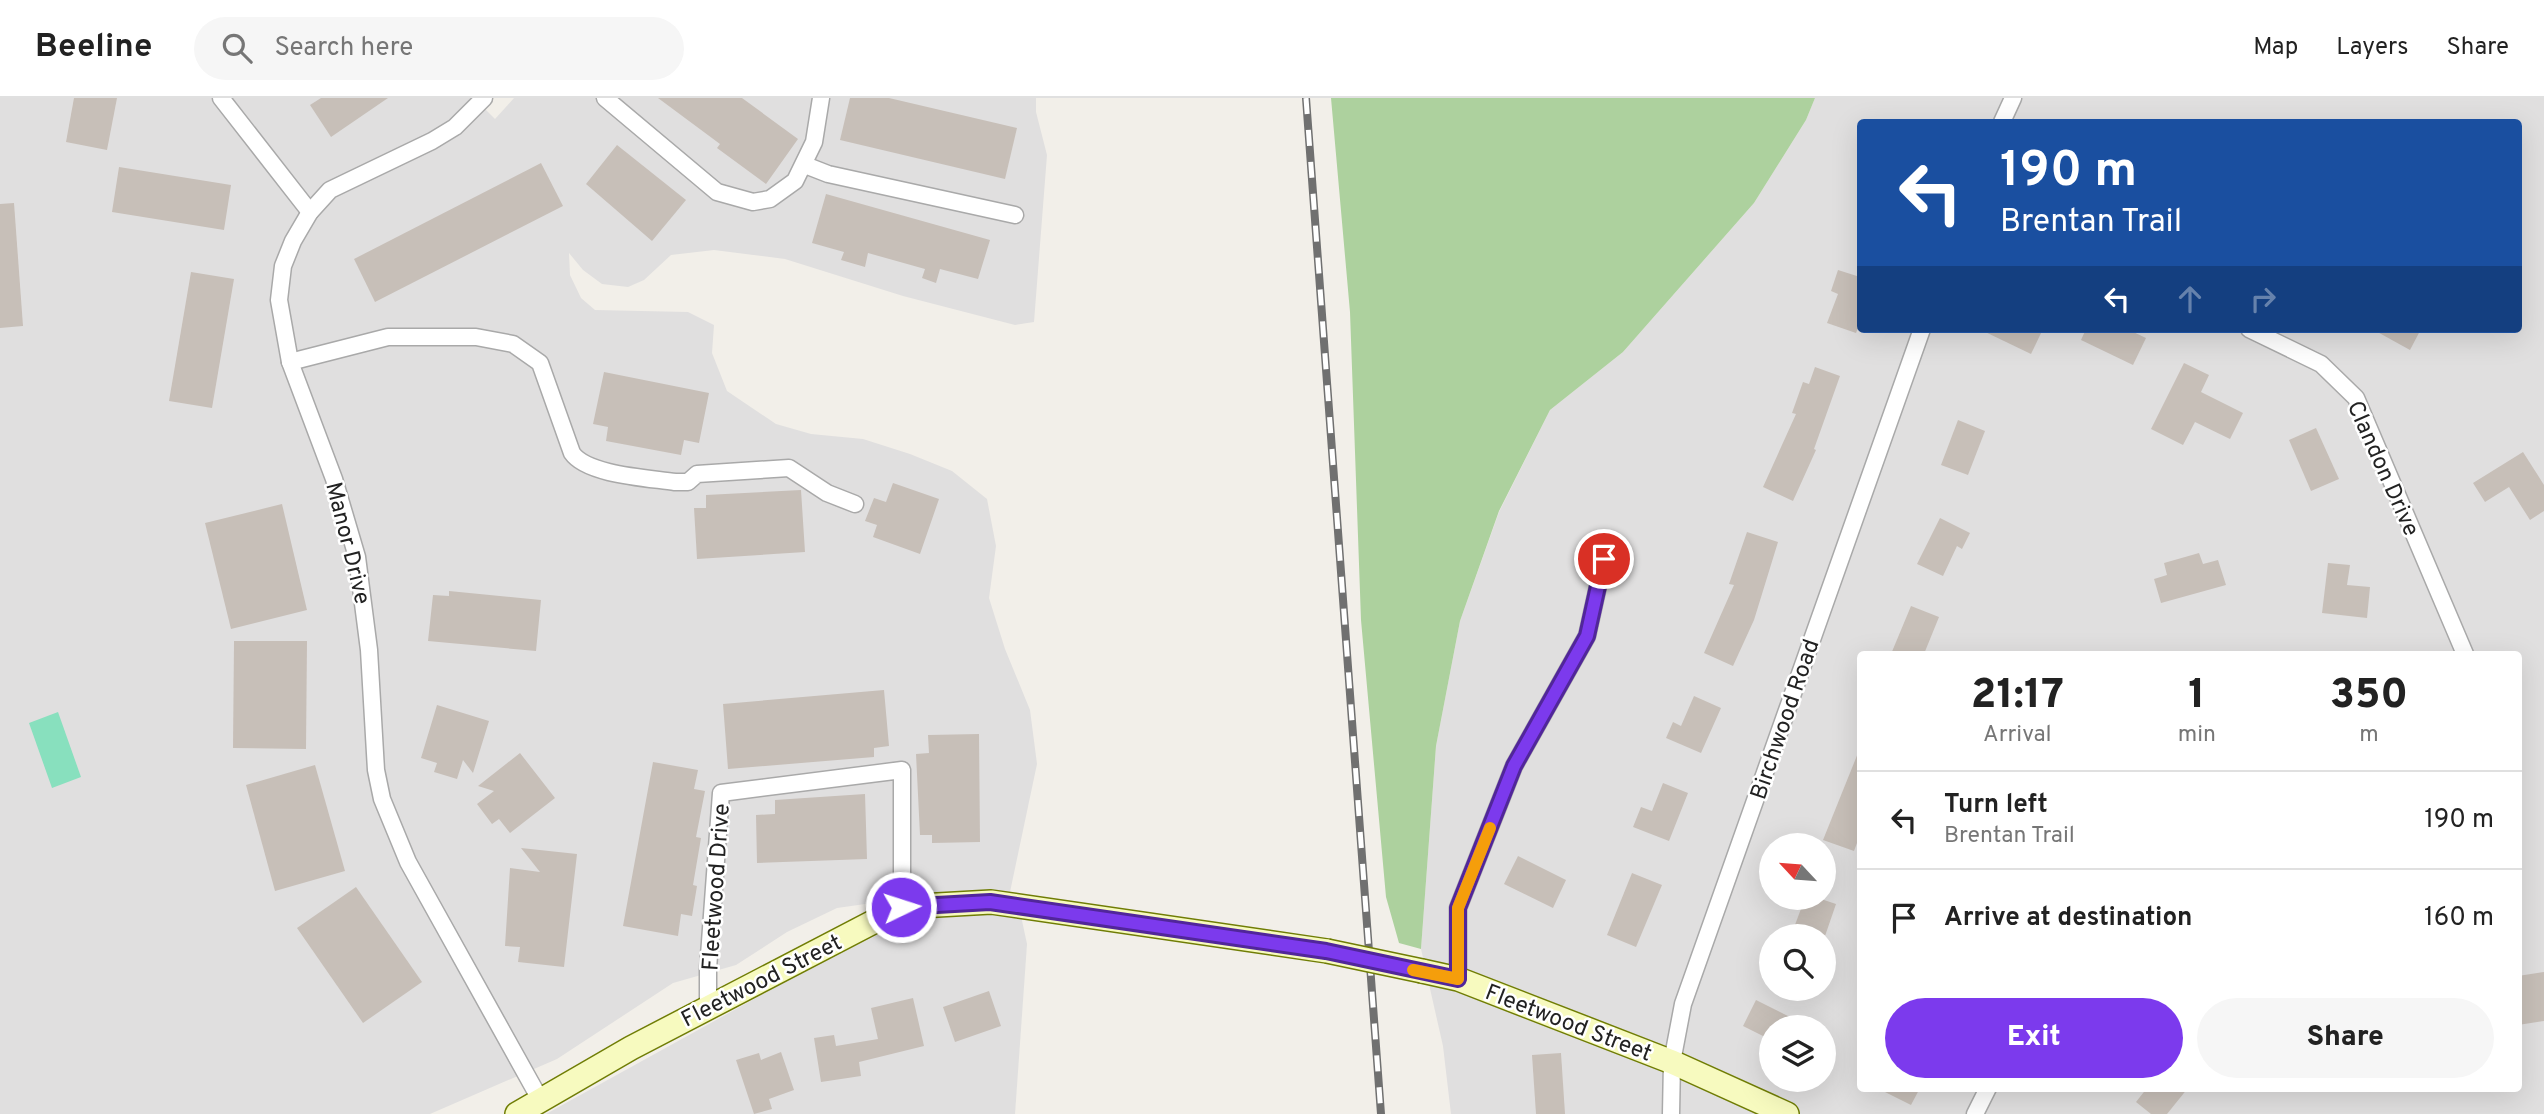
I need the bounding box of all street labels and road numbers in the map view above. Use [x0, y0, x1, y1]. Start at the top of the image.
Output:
street label: Clandon Drive [2339, 397, 2424, 541]
street label: Manor Drive [317, 479, 376, 608]
street label: Birchwood Road [1745, 636, 1827, 804]
street label: Fleetwood Drive [697, 803, 738, 972]
street label: Fleetwood Street [677, 929, 847, 1035]
street label: Fleetwood Street [1481, 979, 1656, 1069]

